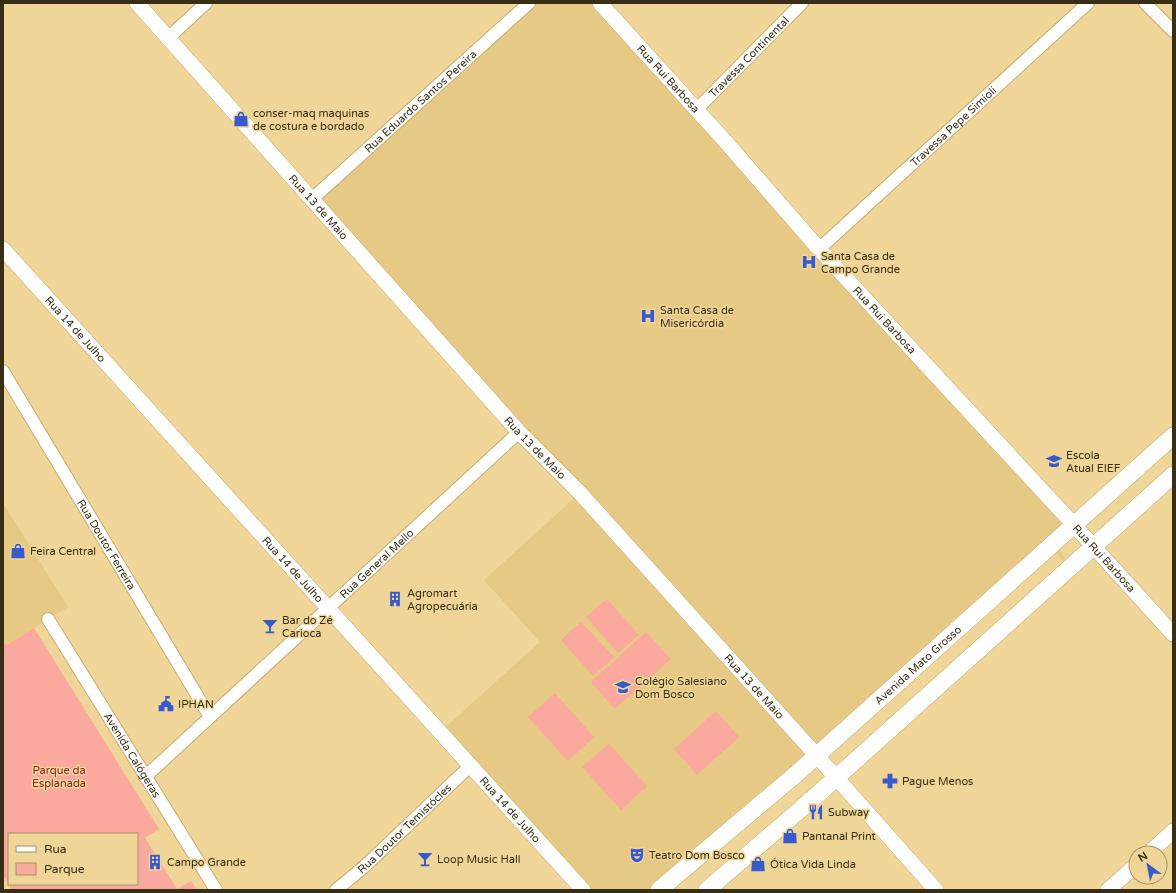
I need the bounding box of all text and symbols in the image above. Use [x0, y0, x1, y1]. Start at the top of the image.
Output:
street label: Travessa Continental [706, 14, 792, 100]
street label: Rua Rui Barbosa [634, 42, 702, 116]
street label: Rua Eduardo Santos Pereira [362, 48, 479, 155]
street label: Travessa Pepe Simioli [908, 84, 999, 169]
place label: conser-maq maquinas de costura e bordado [253, 107, 369, 133]
shop icon: conser-maq maquinas de costura e bordado [232, 110, 250, 128]
street label: Rua 13 de Maio [286, 172, 351, 243]
place label: Santa Casa de Campo Grande [821, 250, 900, 276]
hospital icon: Santa Casa de Campo Grande [800, 253, 818, 271]
street label: Rua Rui Barbosa [850, 284, 918, 357]
street label: Rua 14 de Julho [42, 294, 108, 365]
place label: Santa Casa de Misericórdia [660, 304, 734, 330]
hospital icon: Santa Casa de Misericórdia [639, 307, 657, 325]
street label: Rua 13 de Maio [501, 414, 569, 482]
place label: Escola Atual EIEF [1066, 449, 1121, 475]
school or university icon: Escola Atual EIEF [1045, 452, 1063, 470]
street label: Rua Doutor Ferreira [74, 497, 138, 592]
street label: Rua Rui Barbosa [1070, 522, 1138, 595]
street label: Rua General Mello [337, 526, 417, 601]
street label: Rua 14 de Julho [259, 534, 326, 606]
shop icon: Feira Central [9, 542, 27, 560]
place label: Feira Central [30, 545, 96, 558]
place label: Agromart Agropecuária [407, 587, 478, 613]
building icon: Agromart Agropecuária [386, 590, 404, 608]
place label: Bar do Zé Carioca [282, 614, 333, 640]
bar icon: Bar do Zé Carioca [261, 617, 279, 635]
street label: Avenida Mato Grosso [872, 623, 964, 708]
street label: Rua 13 de Maio [721, 652, 787, 722]
place label: Colégio Salesiano Dom Bosco [635, 675, 727, 701]
school or university icon: Colégio Salesiano Dom Bosco [614, 678, 632, 696]
public building icon: IPHAN [157, 695, 175, 713]
place label: IPHAN [178, 698, 214, 711]
street label: Avenida Calógeras [101, 710, 163, 800]
park label: Parque da Esplanada [32, 764, 86, 790]
pharmacy icon: Pague Menos [881, 772, 899, 790]
street label: Rua 14 de Julho [477, 774, 543, 846]
place label: Pague Menos [902, 775, 973, 788]
street label: Rua Doutor Temistócles [355, 781, 454, 876]
restaurant icon: Subway [807, 803, 825, 821]
place label: Subway [828, 806, 869, 819]
shop icon: Pantanal Print [781, 827, 799, 845]
place label: Pantanal Print [802, 830, 876, 843]
legend [8, 833, 138, 885]
text: Rua [44, 842, 67, 856]
north arrow [1128, 845, 1168, 885]
theatre icon: Teatro Dom Bosco [628, 846, 646, 864]
place label: Teatro Dom Bosco [649, 849, 745, 862]
text: N [1136, 849, 1150, 865]
bar icon: Loop Music Hall [416, 850, 434, 868]
building icon: Campo Grande [146, 853, 164, 871]
place label: Loop Music Hall [437, 853, 520, 866]
shop icon: Ótica Vida Linda [749, 855, 767, 873]
place label: Campo Grande [167, 856, 246, 869]
place label: Ótica Vida Linda [770, 857, 856, 871]
text: Parque [44, 862, 85, 876]

